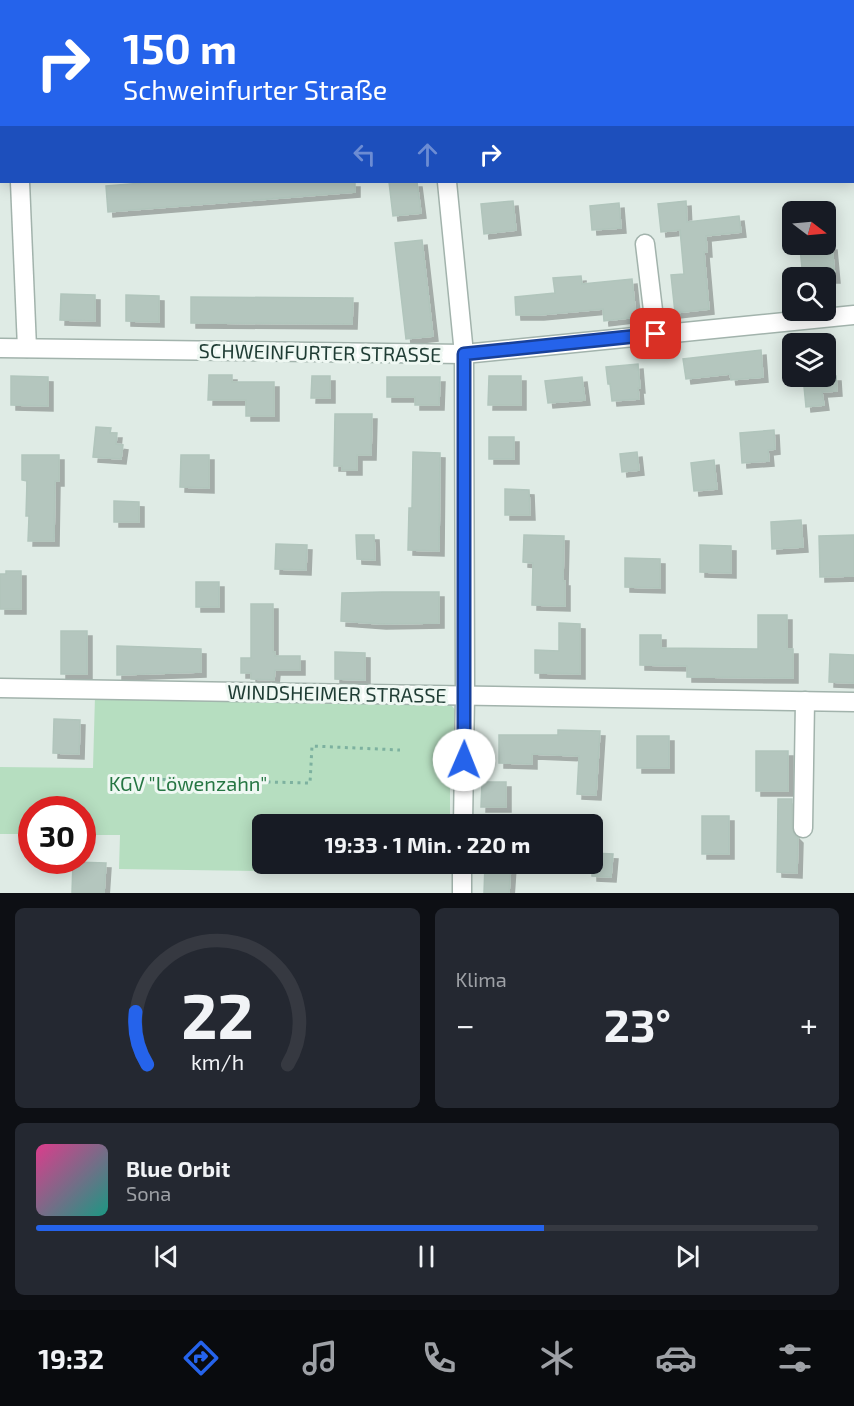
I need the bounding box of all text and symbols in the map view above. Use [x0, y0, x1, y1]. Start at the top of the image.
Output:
text: 150 m [123, 22, 237, 72]
icon: right [24, 24, 102, 102]
text: Schweinfurter Straße [123, 73, 387, 105]
icon: left [348, 138, 381, 171]
icon: ahead [411, 138, 444, 171]
icon: right [474, 138, 507, 171]
north arrow [782, 201, 836, 255]
map controls [782, 201, 836, 387]
button: search [782, 267, 836, 321]
pin [630, 308, 681, 359]
icon: arrive [639, 317, 672, 350]
button: layers [782, 333, 836, 387]
street label: SCHWEINFURTER STRASSE [198, 338, 442, 366]
street label: WINDSHEIMER STRASSE [227, 679, 447, 707]
position arrow [432, 728, 496, 792]
park label: KGV "Löwenzahn" [109, 771, 267, 795]
speed limit sign: 30 [18, 796, 96, 874]
text: 19:33 · 1 Min. · 220 m [325, 831, 530, 857]
text: Klima [456, 967, 507, 991]
text: 22 [181, 977, 253, 1052]
text: 23° [604, 997, 671, 1051]
text: − [456, 1004, 475, 1044]
text: + [800, 1004, 818, 1044]
text: km/h [191, 1049, 244, 1074]
text: Blue Orbit [126, 1155, 230, 1181]
text: Sona [126, 1181, 171, 1205]
icon: previous [150, 1240, 183, 1273]
icon: pause [410, 1240, 443, 1273]
icon: next [671, 1240, 704, 1273]
icon: directions [180, 1337, 222, 1379]
icon: music [299, 1337, 341, 1379]
icon: phone [418, 1337, 460, 1379]
icon: climate [536, 1337, 578, 1379]
icon: car [655, 1337, 697, 1379]
icon: filters [774, 1337, 816, 1379]
text: 19:32 [38, 1342, 104, 1374]

